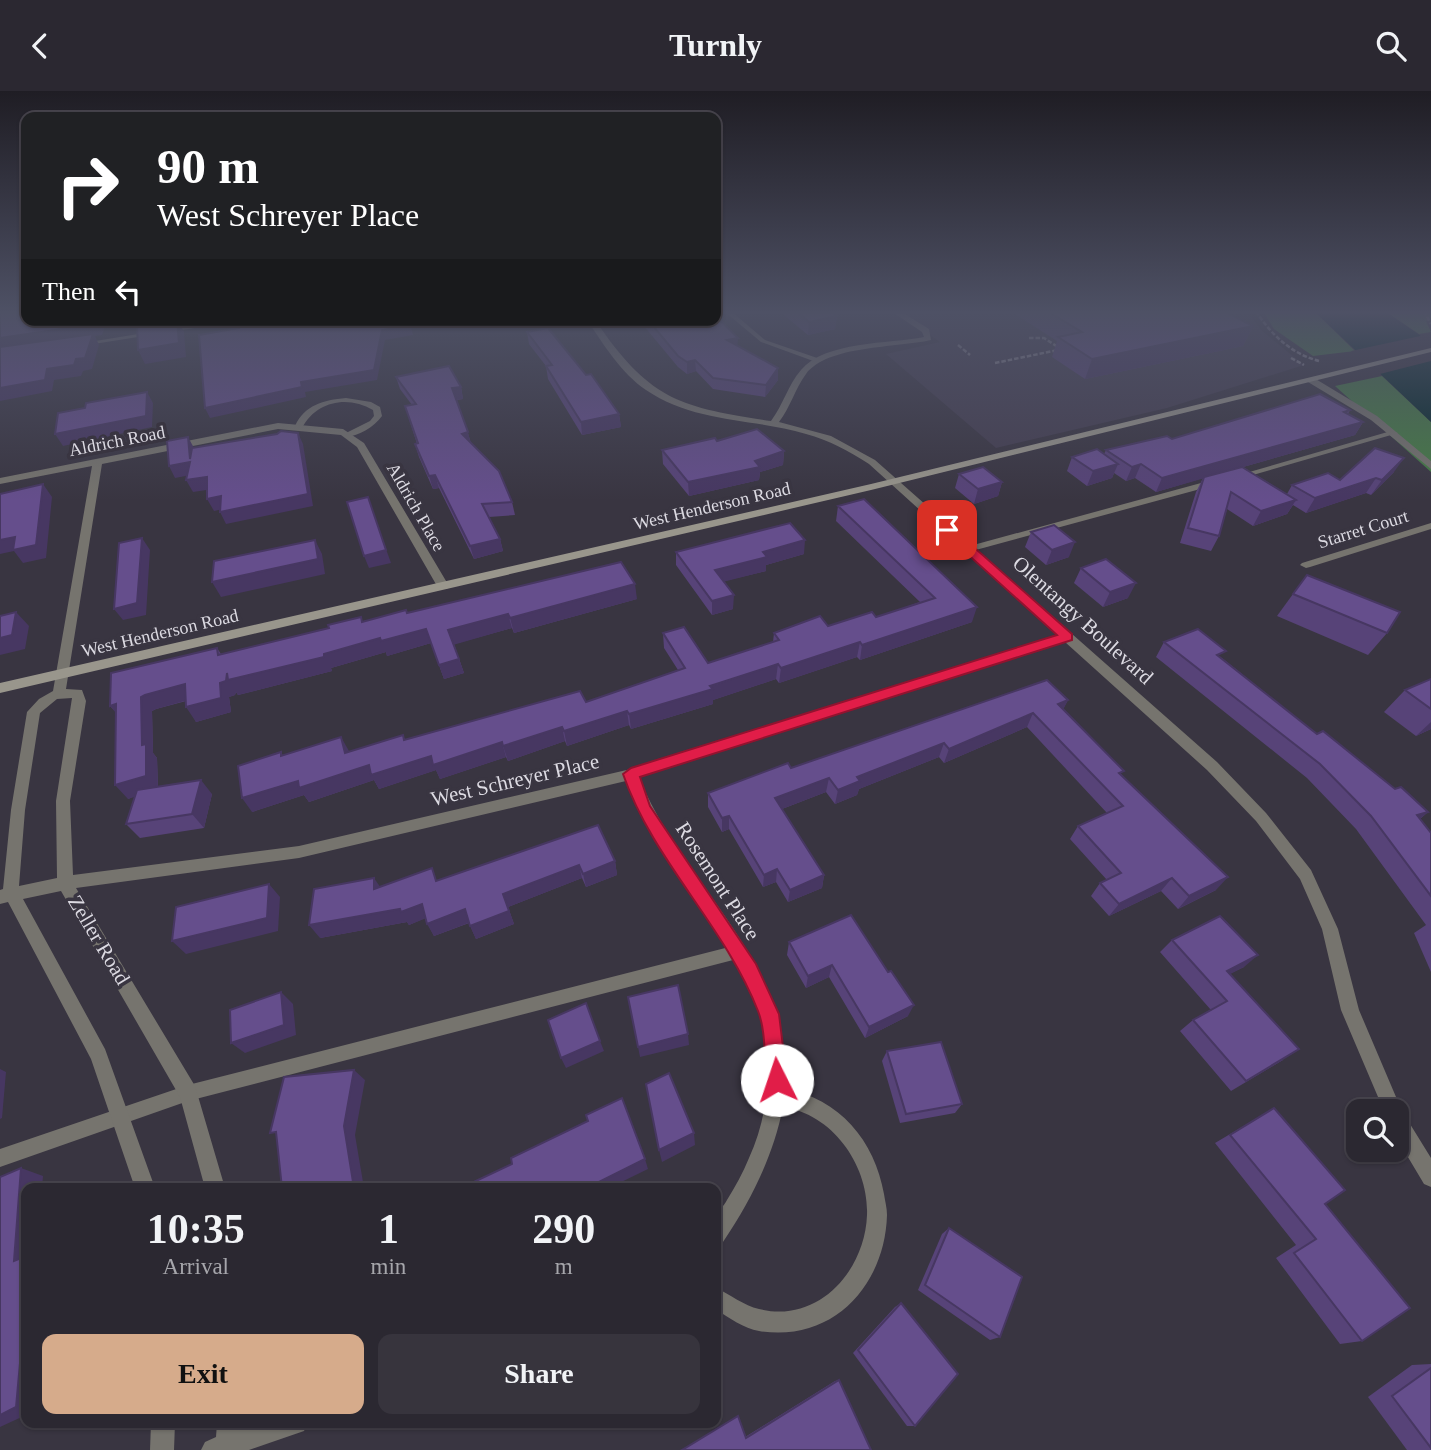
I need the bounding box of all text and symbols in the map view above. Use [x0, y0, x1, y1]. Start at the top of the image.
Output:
icon: back [21, 27, 59, 65]
text: Turnly [669, 27, 762, 63]
icon: search [1372, 27, 1410, 65]
text: 90 m [157, 139, 259, 194]
icon: right [42, 140, 133, 231]
text: West Schreyer Place [157, 197, 419, 233]
icon: left [109, 273, 147, 311]
text: Then [42, 277, 95, 306]
street label: Aldrich Road [67, 422, 167, 460]
street label: Aldrich Place [383, 459, 449, 555]
street label: West Henderson Road [632, 478, 792, 534]
pin [917, 500, 977, 560]
street label: Starret Court [1315, 506, 1411, 552]
icon: arrive [928, 511, 966, 549]
street label: Olentangy Boulevard [1008, 551, 1158, 690]
street label: West Henderson Road [80, 605, 240, 661]
street label: West Schreyer Place [428, 749, 602, 811]
street label: Rosemont Place [671, 817, 765, 945]
street label: Zeller Road [63, 891, 135, 989]
position arrow [740, 1043, 814, 1117]
map controls [1346, 1099, 1409, 1162]
button: search [1346, 1099, 1409, 1162]
text: 10:35 [147, 1206, 245, 1252]
text: 1 [378, 1206, 399, 1252]
text: 290 [532, 1206, 595, 1252]
text: Arrival [163, 1254, 229, 1279]
text: min [371, 1254, 406, 1279]
text: m [555, 1254, 573, 1279]
button: Exit [42, 1334, 364, 1414]
button: Share [378, 1334, 700, 1414]

